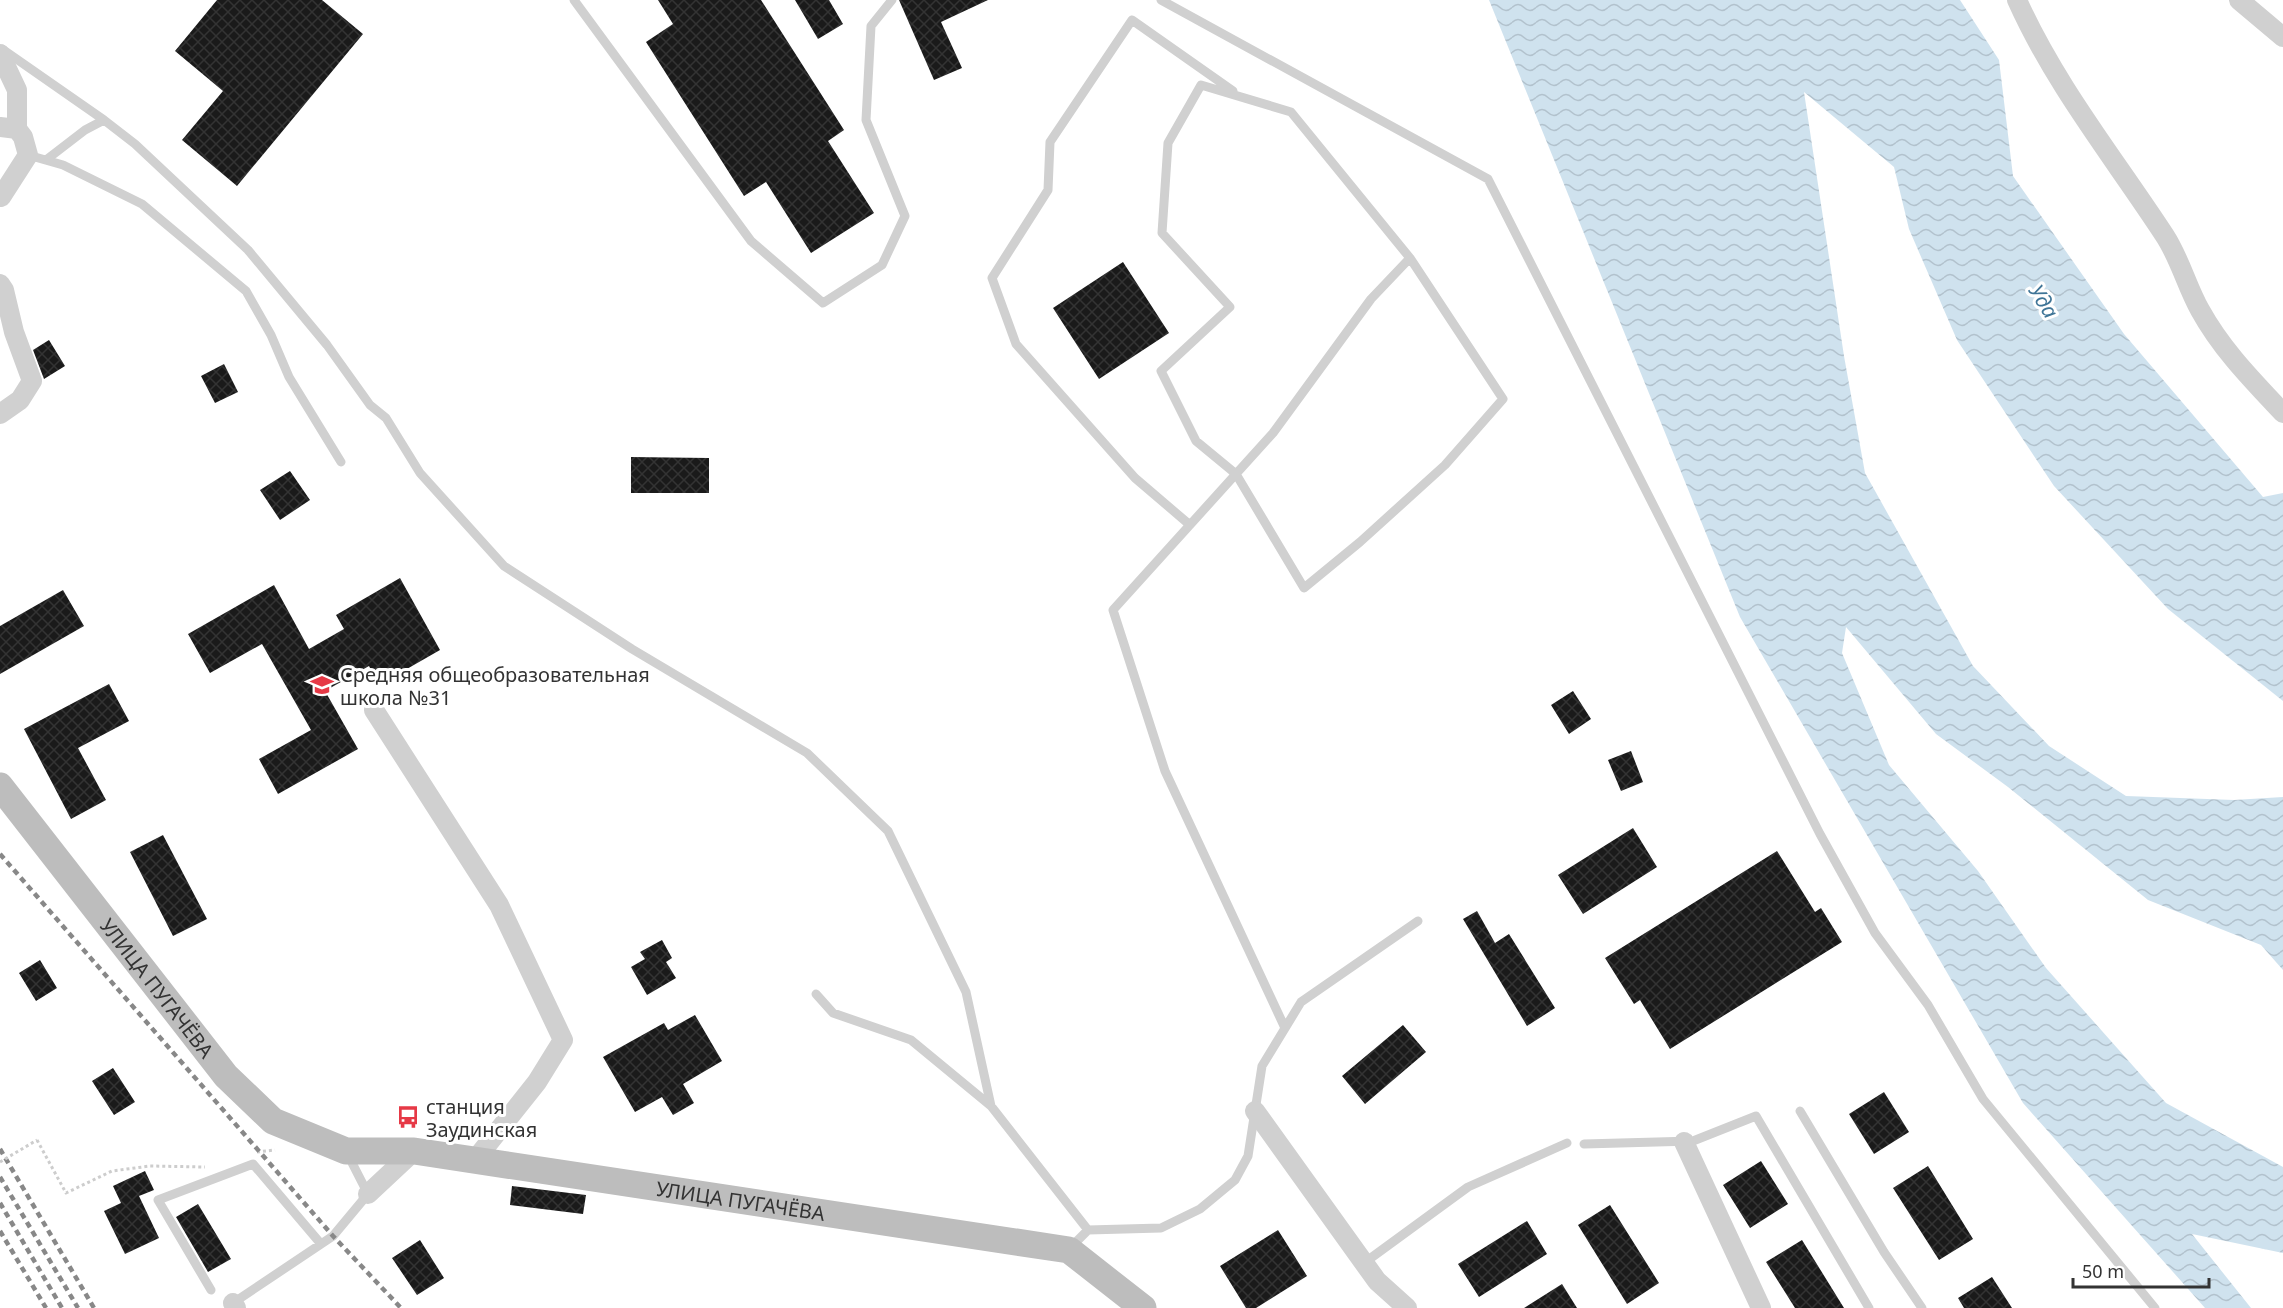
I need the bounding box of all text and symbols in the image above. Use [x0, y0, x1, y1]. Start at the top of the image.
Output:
water label: Уда [2023, 279, 2065, 323]
place label: Средняя общеобразовательная школа №31 [340, 661, 650, 711]
school or university icon: Средняя общеобразовательная школа №31 [309, 672, 335, 698]
street label: УЛИЦА ПУГАЧЁВА [94, 913, 220, 1063]
place label: станция Заудинская [426, 1093, 537, 1143]
bus stop icon: станция Заудинская [395, 1104, 421, 1130]
street label: УЛИЦА ПУГАЧЁВА [655, 1174, 827, 1226]
scale bar [2073, 1251, 2210, 1289]
text: 50 m [2082, 1259, 2124, 1283]

